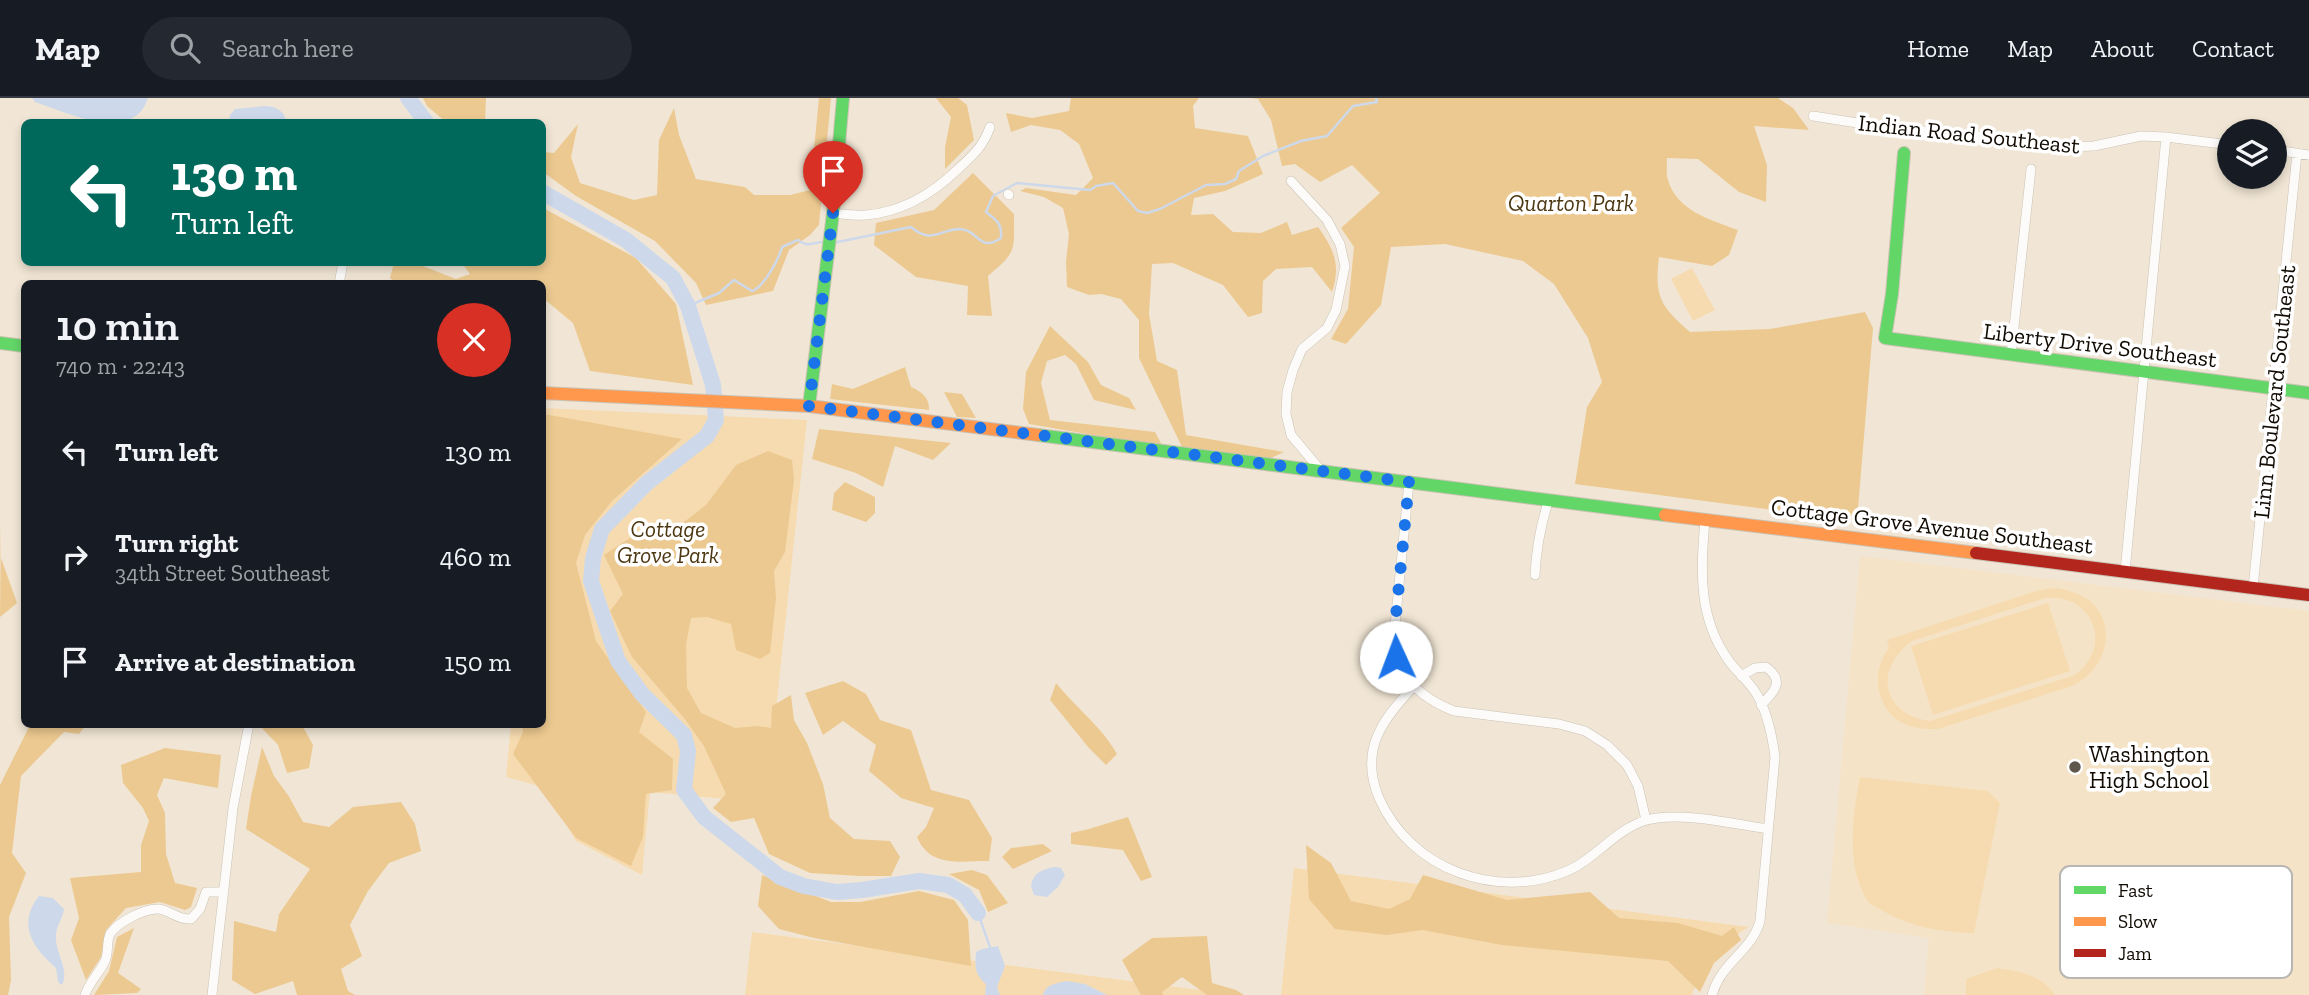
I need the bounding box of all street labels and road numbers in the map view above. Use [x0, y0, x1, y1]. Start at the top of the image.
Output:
street label: Indian Road Southeast [1857, 108, 2082, 160]
street label: Linn Boulevard Southeast [2247, 263, 2301, 520]
street label: Liberty Drive Southeast [1982, 317, 2219, 373]
street label: Cottage Grove Avenue Southeast [1769, 492, 2095, 560]

